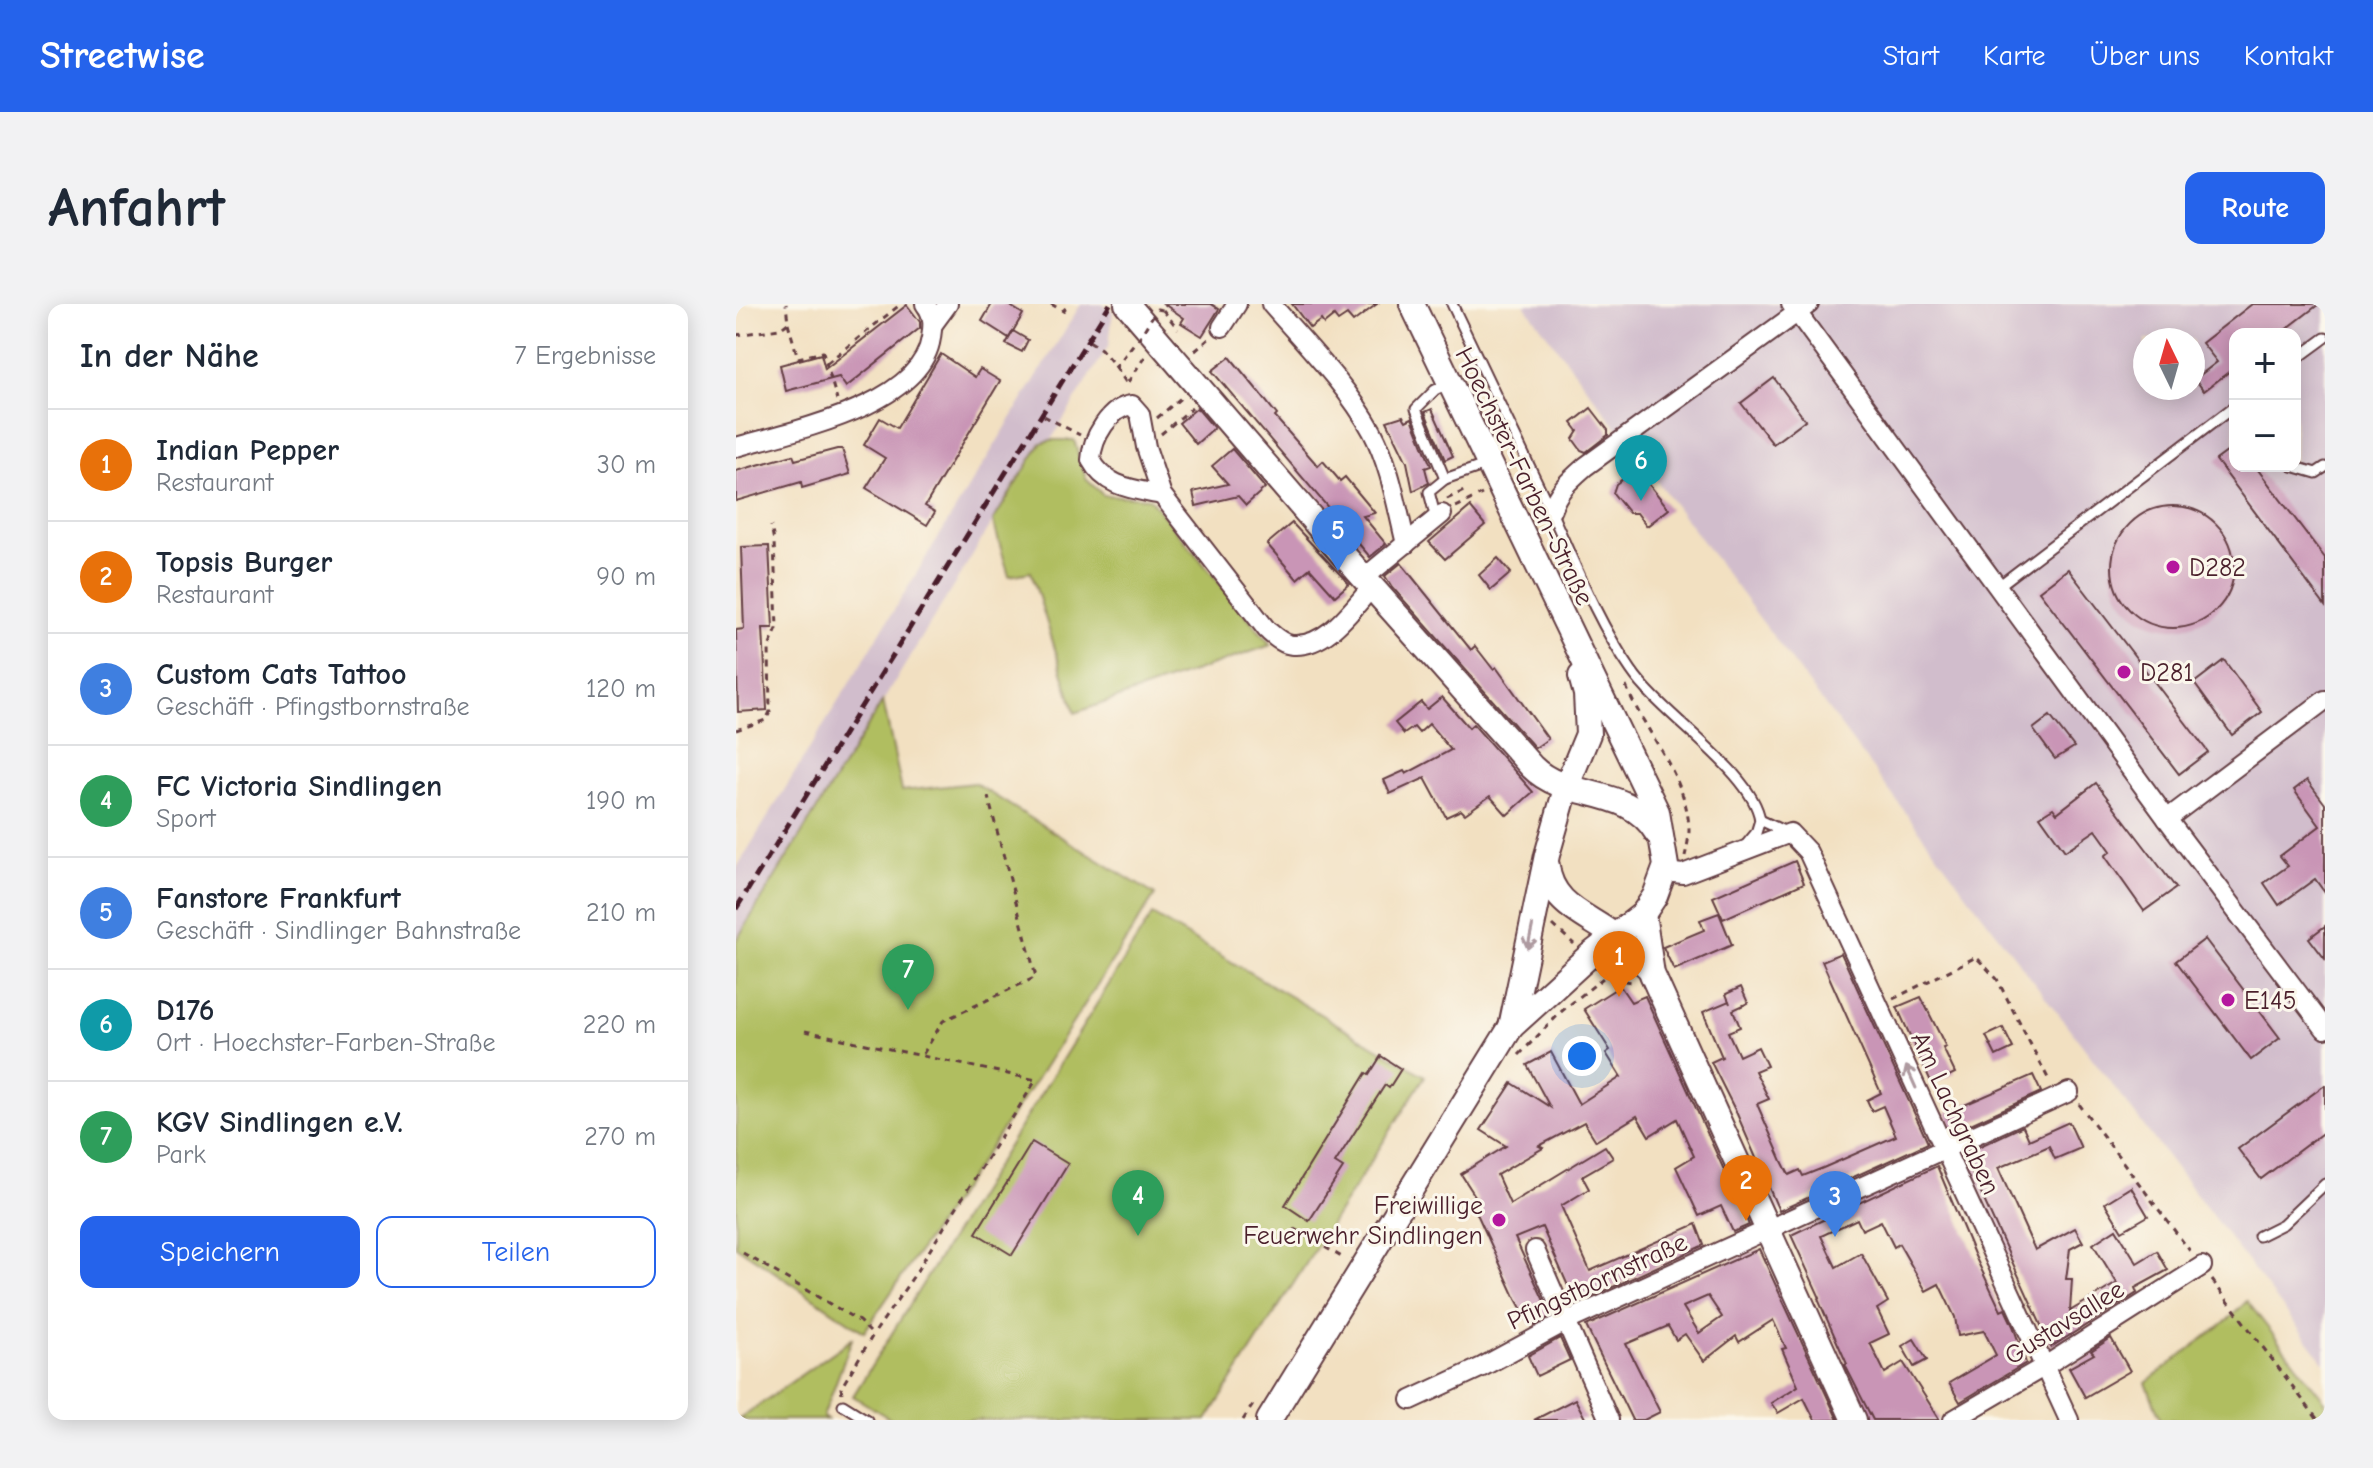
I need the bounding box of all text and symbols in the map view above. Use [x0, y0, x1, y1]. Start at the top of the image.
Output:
text: Streetwise [40, 34, 205, 78]
text: Start [1883, 40, 1939, 72]
text: Karte [1983, 40, 2046, 72]
text: Über uns [2090, 40, 2200, 72]
text: Kontakt [2244, 40, 2333, 72]
button: Route [2185, 172, 2325, 244]
text: Anfahrt [48, 176, 225, 240]
north arrow [2133, 328, 2205, 400]
map controls [2229, 328, 2301, 472]
button: + [2229, 328, 2301, 400]
text: In der Nähe [80, 336, 259, 376]
text: 7 Ergebnisse [514, 341, 656, 371]
street label: Hoechster-Farben-Straße [1449, 343, 1600, 610]
button: − [2229, 400, 2301, 472]
text: Indian Pepper [156, 433, 339, 468]
pin: 6 [1615, 435, 1667, 501]
text: 1 [101, 450, 111, 480]
text: 30 m [597, 450, 656, 480]
text: Restaurant [156, 468, 273, 498]
pin: 5 [1312, 505, 1364, 571]
text: Topsis Burger [156, 545, 332, 580]
place label: D282 [2189, 553, 2246, 583]
marker: D282 [2164, 558, 2182, 576]
text: 2 [100, 562, 112, 592]
text: 90 m [596, 562, 656, 592]
text: Restaurant [156, 580, 273, 610]
text: Custom Cats Tattoo [156, 657, 407, 692]
place label: D281 [2140, 658, 2194, 688]
marker: D281 [2115, 663, 2133, 681]
text: 3 [100, 674, 112, 704]
text: 120 m [586, 674, 656, 704]
text: Geschäft · Pfingstbornstraße [156, 692, 470, 722]
text: FC Victoria Sindlingen [156, 769, 442, 804]
text: 4 [100, 786, 112, 816]
text: 190 m [586, 786, 656, 816]
text: Sport [156, 804, 216, 834]
text: Fanstore Frankfurt [156, 881, 401, 916]
text: 5 [99, 898, 113, 928]
text: 210 m [586, 898, 656, 928]
text: Geschäft · Sindlinger Bahnstraße [156, 916, 521, 946]
one-way arrow [1522, 924, 1537, 949]
pin: 1 [1593, 931, 1645, 997]
pin: 7 [882, 944, 934, 1010]
place label: E145 [2244, 986, 2297, 1016]
marker: E145 [2219, 991, 2237, 1009]
text: D176 [156, 993, 214, 1028]
text: 6 [99, 1010, 113, 1040]
text: 220 m [583, 1010, 656, 1040]
street label: Am Lachgraben [1904, 1027, 2006, 1200]
text: Ort · Hoechster-Farben-Straße [156, 1028, 495, 1058]
your location [1562, 1036, 1602, 1076]
one-way arrow [1903, 1066, 1918, 1090]
text: KGV Sindlingen e.V. [156, 1105, 403, 1140]
text: 7 [100, 1122, 112, 1152]
text: 270 m [584, 1122, 656, 1152]
text: Park [156, 1140, 206, 1170]
pin: 2 [1720, 1155, 1772, 1221]
pin: 4 [1112, 1170, 1164, 1236]
pin: 3 [1809, 1171, 1861, 1237]
place label: Freiwillige Feuerwehr Sindlingen [1243, 1191, 1483, 1251]
marker: Freiwillige Feuerwehr Sindlingen [1490, 1211, 1508, 1229]
button: Speichern [80, 1216, 360, 1288]
button: Teilen [376, 1216, 656, 1288]
street label: Pfingstbornstraße [1503, 1227, 1692, 1337]
street label: Gustavsallee [1999, 1274, 2130, 1371]

